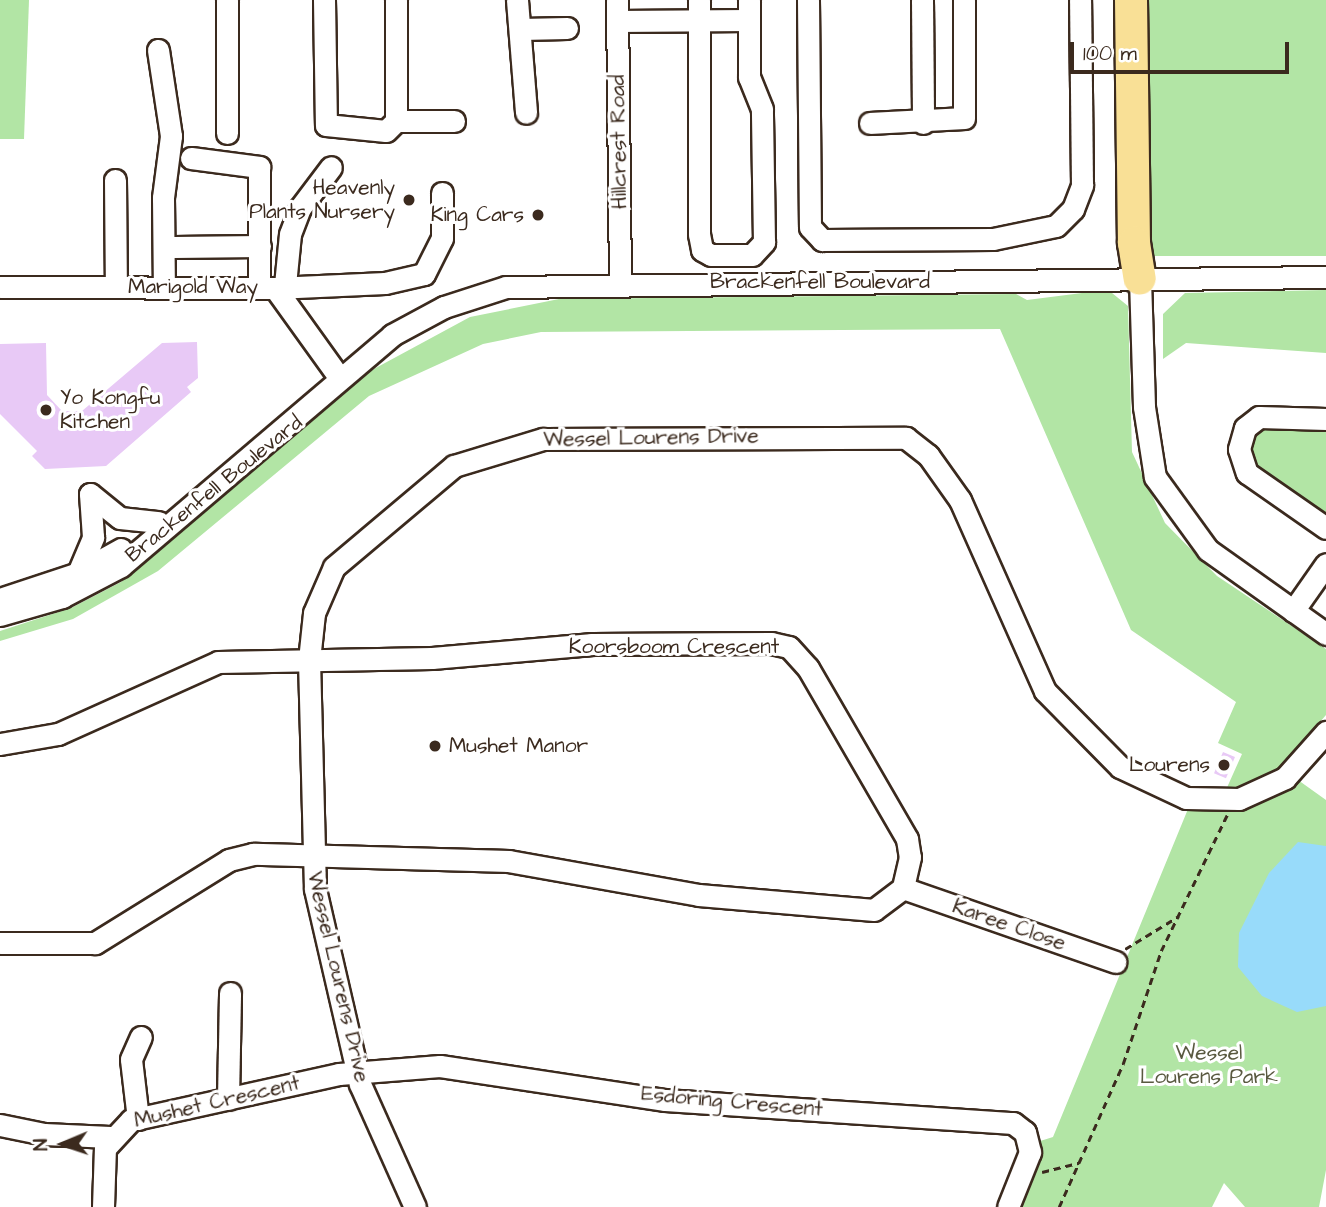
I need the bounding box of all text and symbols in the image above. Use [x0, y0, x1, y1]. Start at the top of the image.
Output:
scale bar [1074, 28, 1293, 72]
text: 100 m [1083, 39, 1137, 68]
street label: Hillcrest Road [605, 75, 633, 209]
place label: Heavenly Plants Nursery [249, 175, 395, 225]
marker: Heavenly Plants Nursery [401, 192, 417, 208]
place label: King Cars [431, 202, 524, 228]
marker: King Cars [530, 207, 546, 223]
street label: Brackenfell Boulevard [710, 269, 930, 295]
street label: Marigold Way [128, 274, 258, 300]
place label: Yo Kongfu Kitchen [60, 385, 160, 435]
marker: Yo Kongfu Kitchen [38, 402, 54, 418]
street label: Brackenfell Boulevard [121, 410, 307, 568]
street label: Wessel Lourens Drive [543, 424, 759, 452]
street label: Koorsboom Crescent [569, 634, 779, 660]
place label: Mushet Manor [449, 733, 588, 759]
marker: Mushet Manor [427, 738, 443, 754]
place label: Lourens [1129, 752, 1210, 778]
marker: Lourens [1216, 757, 1232, 773]
street label: Wessel Lourens Drive [302, 869, 374, 1085]
street label: Karee Close [949, 894, 1069, 956]
park label: Wessel Lourens Park [1140, 1040, 1278, 1090]
street label: Mushet Crescent [132, 1071, 302, 1133]
street label: Esdoring Crescent [640, 1082, 824, 1122]
north arrow [28, 1109, 98, 1179]
text: N [28, 1138, 55, 1151]

